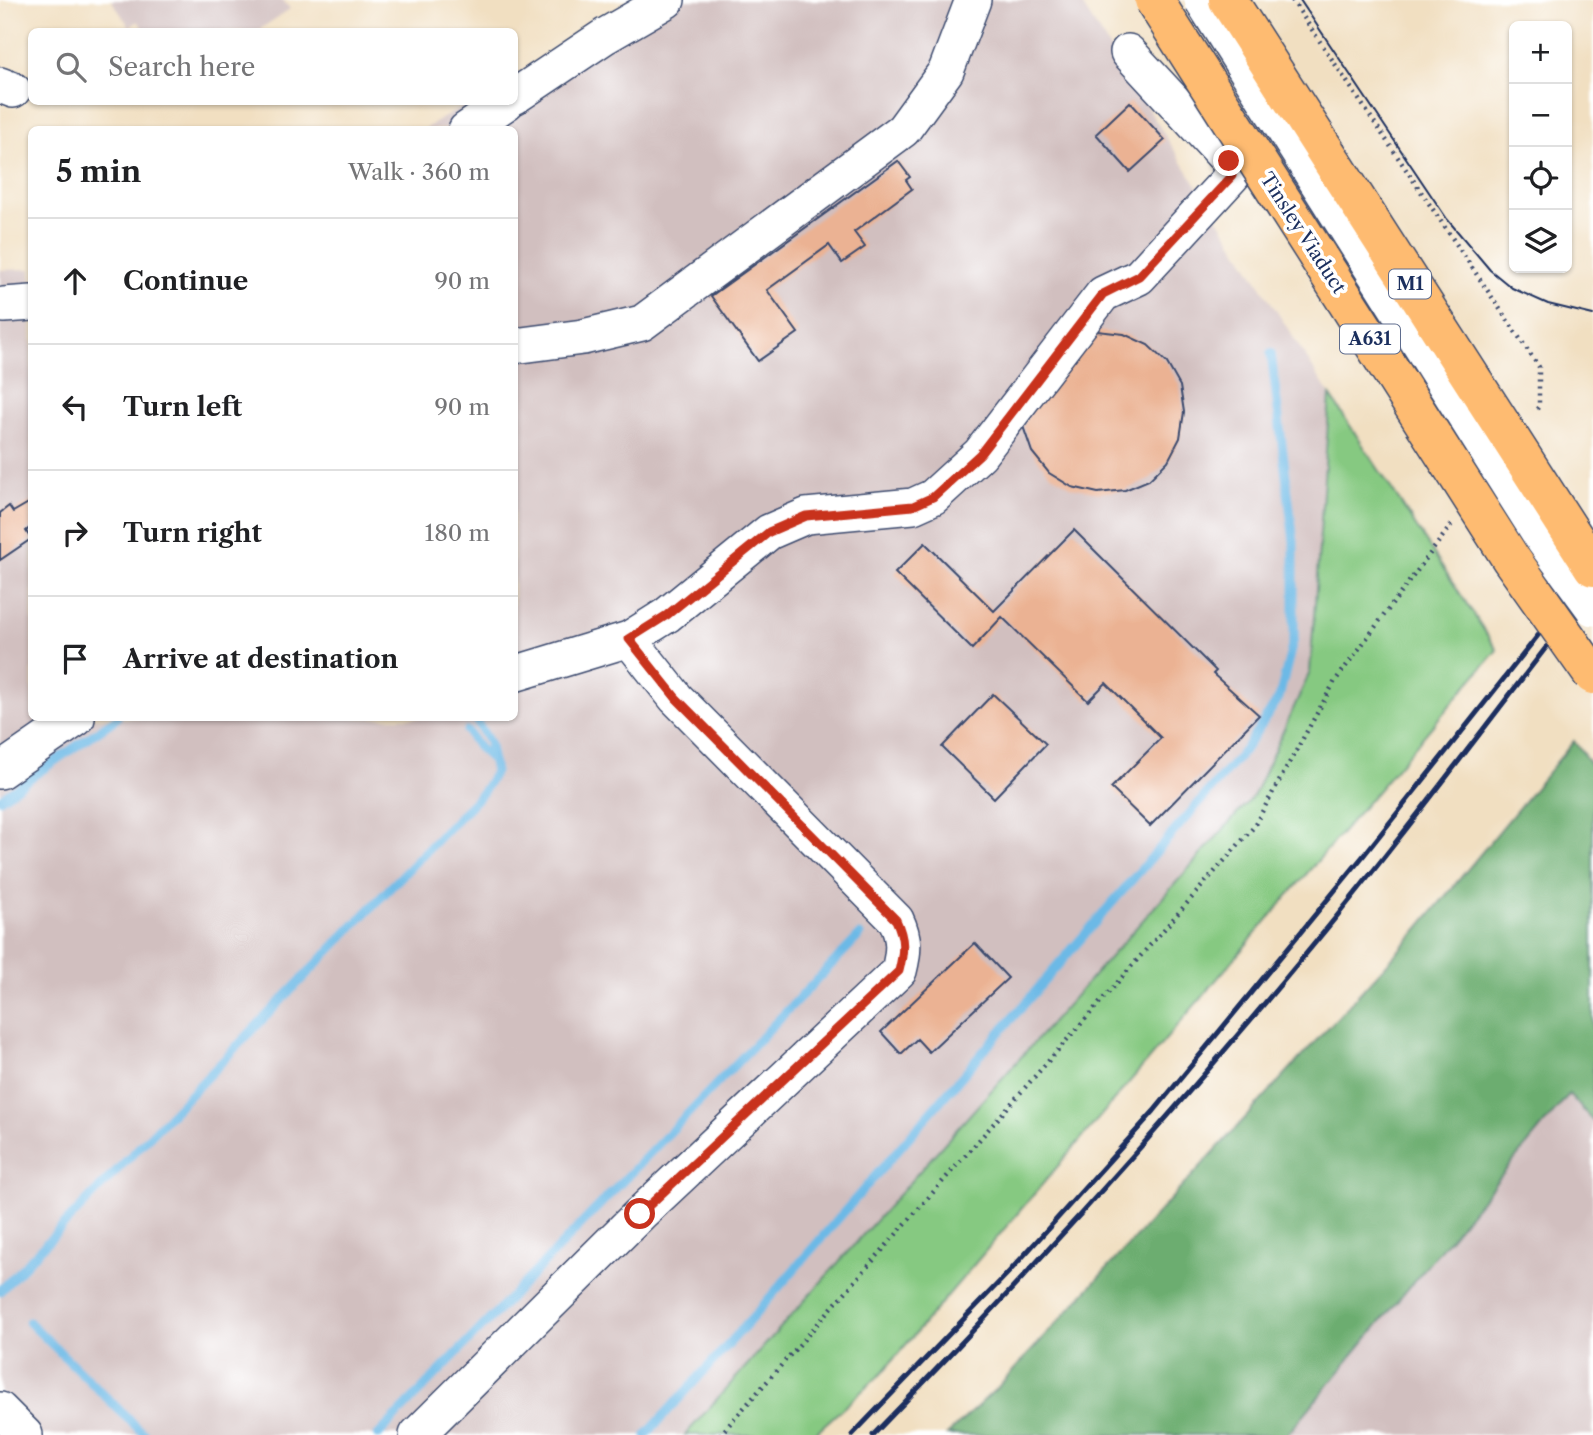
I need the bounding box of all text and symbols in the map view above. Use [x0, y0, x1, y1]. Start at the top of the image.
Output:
map controls [1509, 21, 1572, 273]
button: + [1509, 21, 1572, 84]
search box [28, 28, 518, 105]
icon: search [52, 48, 90, 86]
text: Search here [108, 51, 255, 83]
button: − [1509, 84, 1572, 147]
route end [1213, 145, 1244, 176]
button: locate [1509, 147, 1572, 210]
text: 5 min [56, 153, 141, 190]
text: Walk · 360 m [348, 158, 490, 186]
street label: Tinsley Viaduct [1255, 168, 1351, 298]
button: layers [1509, 210, 1572, 273]
icon: ahead [56, 262, 94, 300]
text: Continue [123, 265, 248, 297]
text: 90 m [434, 267, 490, 295]
road number: M1 [1389, 270, 1431, 298]
road number: A631 [1340, 324, 1400, 354]
icon: left [56, 388, 94, 426]
text: Turn left [123, 391, 242, 423]
text: 90 m [434, 393, 490, 421]
icon: right [56, 514, 94, 552]
text: Turn right [123, 517, 262, 549]
text: 180 m [425, 519, 490, 547]
icon: arrive [56, 640, 94, 678]
text: Arrive at destination [123, 643, 398, 675]
route start [624, 1198, 655, 1229]

